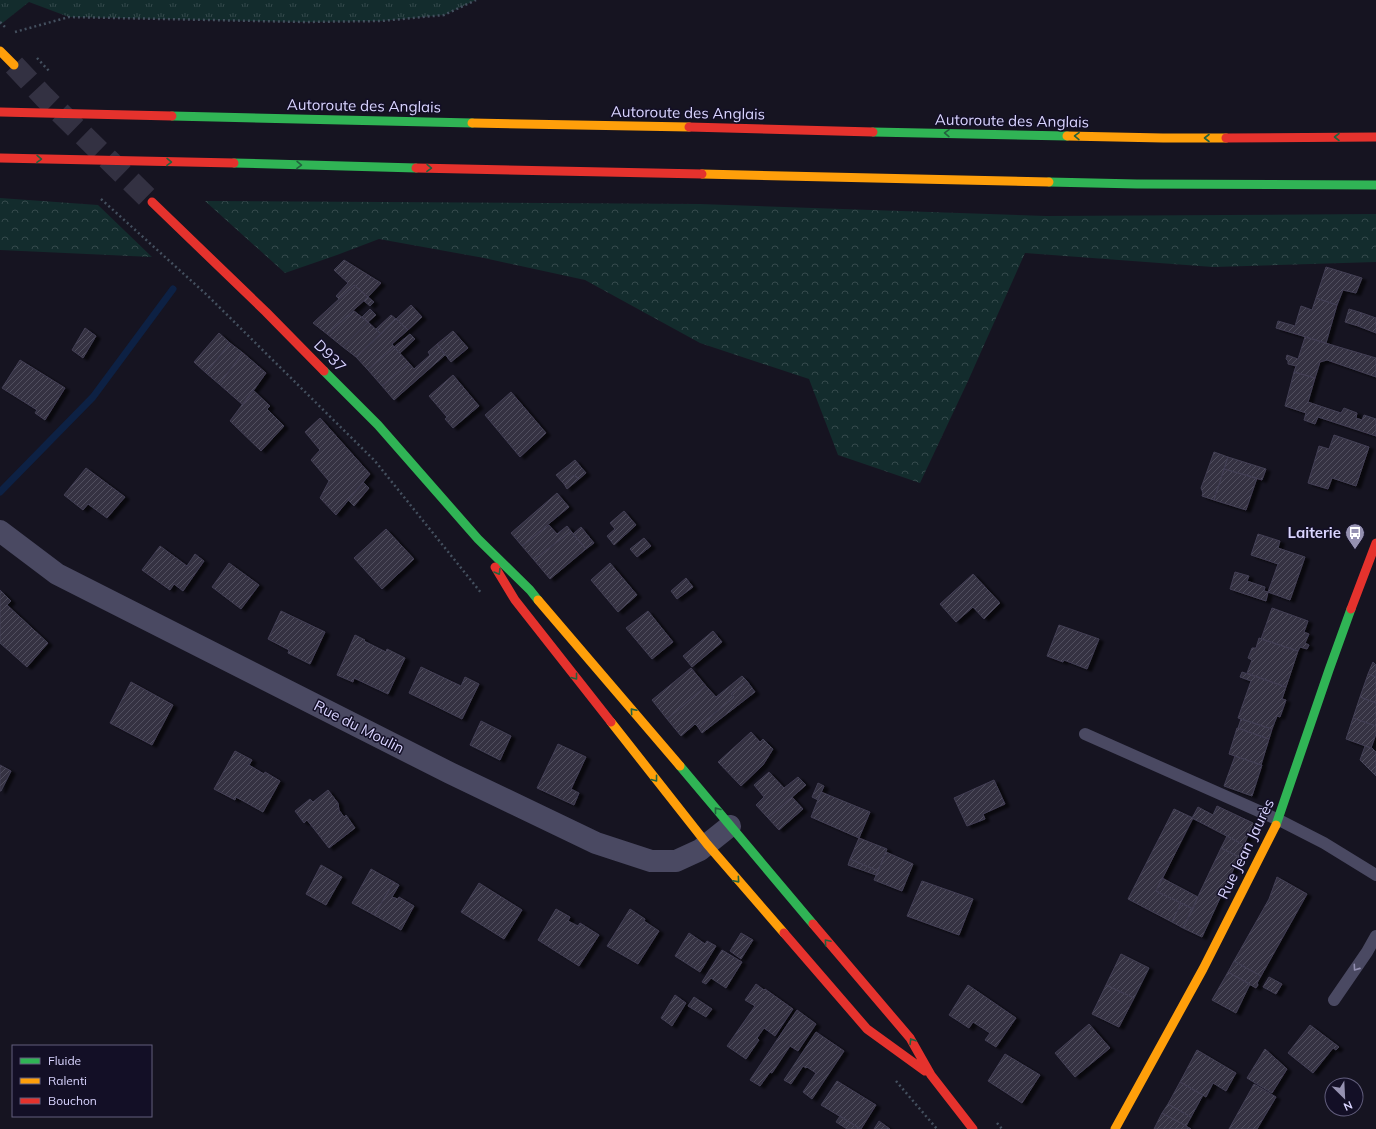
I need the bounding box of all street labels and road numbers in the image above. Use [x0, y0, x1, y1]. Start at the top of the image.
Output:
street label: Autoroute des Anglais [287, 95, 441, 116]
street label: Autoroute des Anglais [611, 102, 765, 123]
street label: Autoroute des Anglais [935, 110, 1089, 131]
street label: D937 [310, 335, 351, 376]
street label: Rue du Moulin [311, 696, 408, 757]
street label: Rue Jean Jaurès [1213, 795, 1278, 902]

